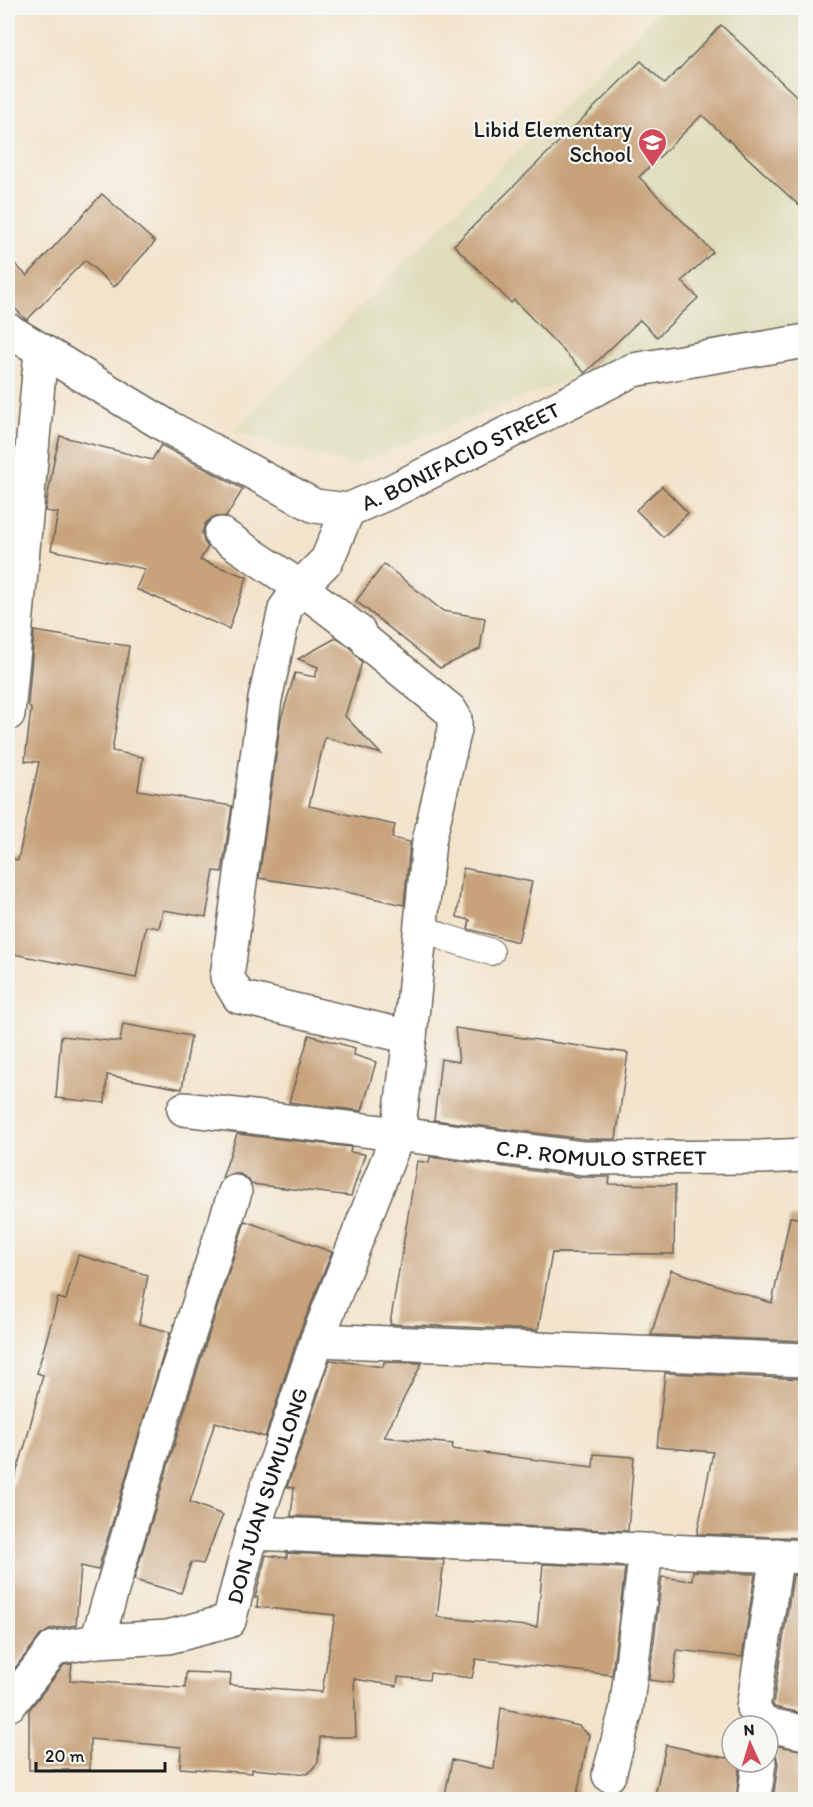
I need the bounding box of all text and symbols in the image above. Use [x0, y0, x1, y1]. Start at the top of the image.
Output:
place label: Libid Elementary School [474, 116, 633, 168]
school or university icon: Libid Elementary School [637, 126, 669, 168]
street label: A. BONIFACIO STREET [357, 396, 565, 517]
street label: C.P. ROMULO STREET [494, 1134, 707, 1172]
street label: DON JUAN SUMULONG [221, 1384, 314, 1607]
north arrow [720, 1714, 780, 1774]
text: N [743, 1720, 755, 1739]
scale bar [36, 1735, 165, 1773]
text: 20 m [45, 1745, 85, 1767]

